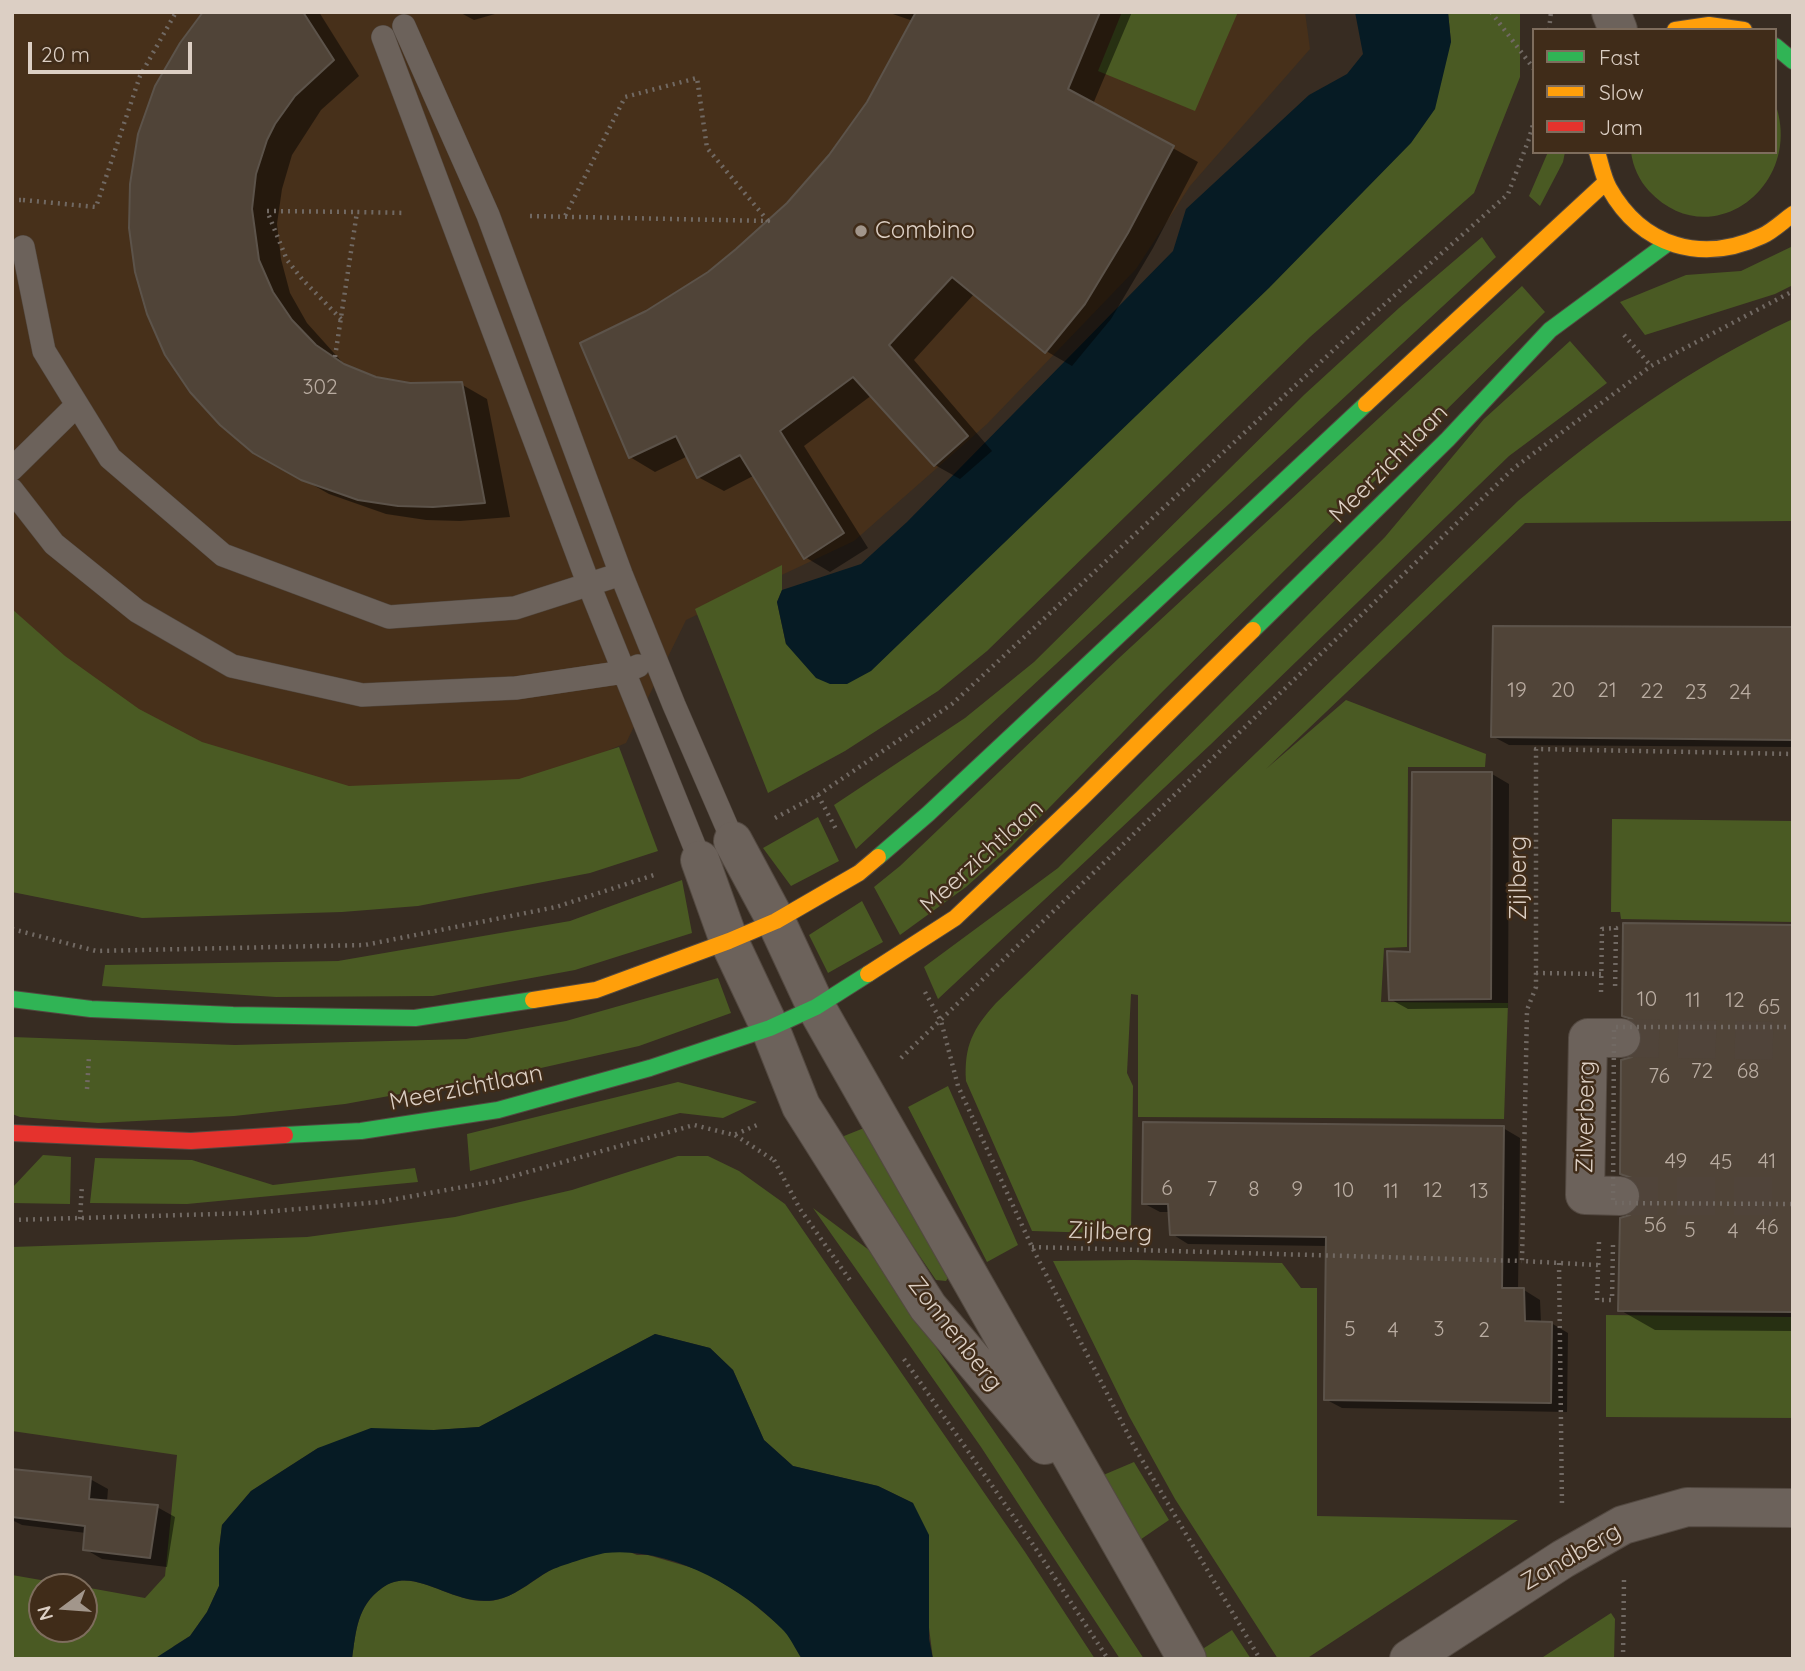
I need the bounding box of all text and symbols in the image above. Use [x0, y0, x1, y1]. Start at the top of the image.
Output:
scale bar [32, 28, 196, 72]
legend [1532, 28, 1777, 154]
text: 20 m [41, 41, 90, 67]
text: Fast [1599, 44, 1640, 70]
text: Slow [1599, 79, 1644, 105]
text: Jam [1599, 114, 1643, 140]
place label: Combino [875, 217, 975, 245]
marker: Combino [853, 223, 869, 239]
house number: 302 [302, 375, 338, 401]
street label: Meerzichtlaan [1324, 399, 1454, 529]
house number: 19 [1507, 678, 1527, 704]
house number: 20 [1551, 678, 1575, 704]
house number: 21 [1597, 678, 1617, 704]
house number: 22 [1640, 679, 1664, 705]
house number: 23 [1685, 680, 1707, 706]
house number: 24 [1729, 680, 1751, 706]
street label: Meerzichtlaan [914, 794, 1050, 920]
street label: Zijlberg [1505, 836, 1533, 920]
house number: 10 [1637, 987, 1657, 1013]
house number: 11 [1685, 988, 1701, 1014]
house number: 12 [1725, 988, 1745, 1014]
house number: 65 [1758, 995, 1780, 1021]
street label: Meerzichtlaan [387, 1059, 545, 1117]
house number: 72 [1691, 1059, 1713, 1085]
house number: 68 [1737, 1059, 1759, 1085]
street label: Zilverberg [1571, 1060, 1601, 1174]
house number: 76 [1648, 1064, 1670, 1090]
house number: 49 [1665, 1149, 1687, 1175]
house number: 41 [1758, 1149, 1776, 1175]
house number: 45 [1710, 1150, 1732, 1176]
house number: 6 [1161, 1176, 1173, 1202]
house number: 7 [1207, 1177, 1217, 1203]
house number: 8 [1248, 1177, 1260, 1203]
house number: 9 [1291, 1177, 1303, 1203]
house number: 10 [1334, 1178, 1354, 1204]
house number: 12 [1423, 1178, 1443, 1204]
house number: 11 [1383, 1179, 1399, 1205]
house number: 13 [1470, 1179, 1488, 1205]
house number: 56 [1644, 1213, 1666, 1239]
house number: 46 [1756, 1215, 1778, 1241]
street label: Zijlberg [1067, 1216, 1153, 1248]
house number: 5 [1684, 1218, 1696, 1244]
house number: 4 [1727, 1219, 1739, 1245]
street label: Zonnenberg [901, 1271, 1009, 1397]
house number: 5 [1344, 1317, 1356, 1343]
house number: 3 [1433, 1317, 1445, 1343]
house number: 4 [1387, 1318, 1399, 1344]
house number: 2 [1478, 1318, 1490, 1344]
street label: Zandberg [1516, 1517, 1626, 1597]
north arrow [28, 1573, 98, 1643]
text: N [31, 1603, 58, 1623]

